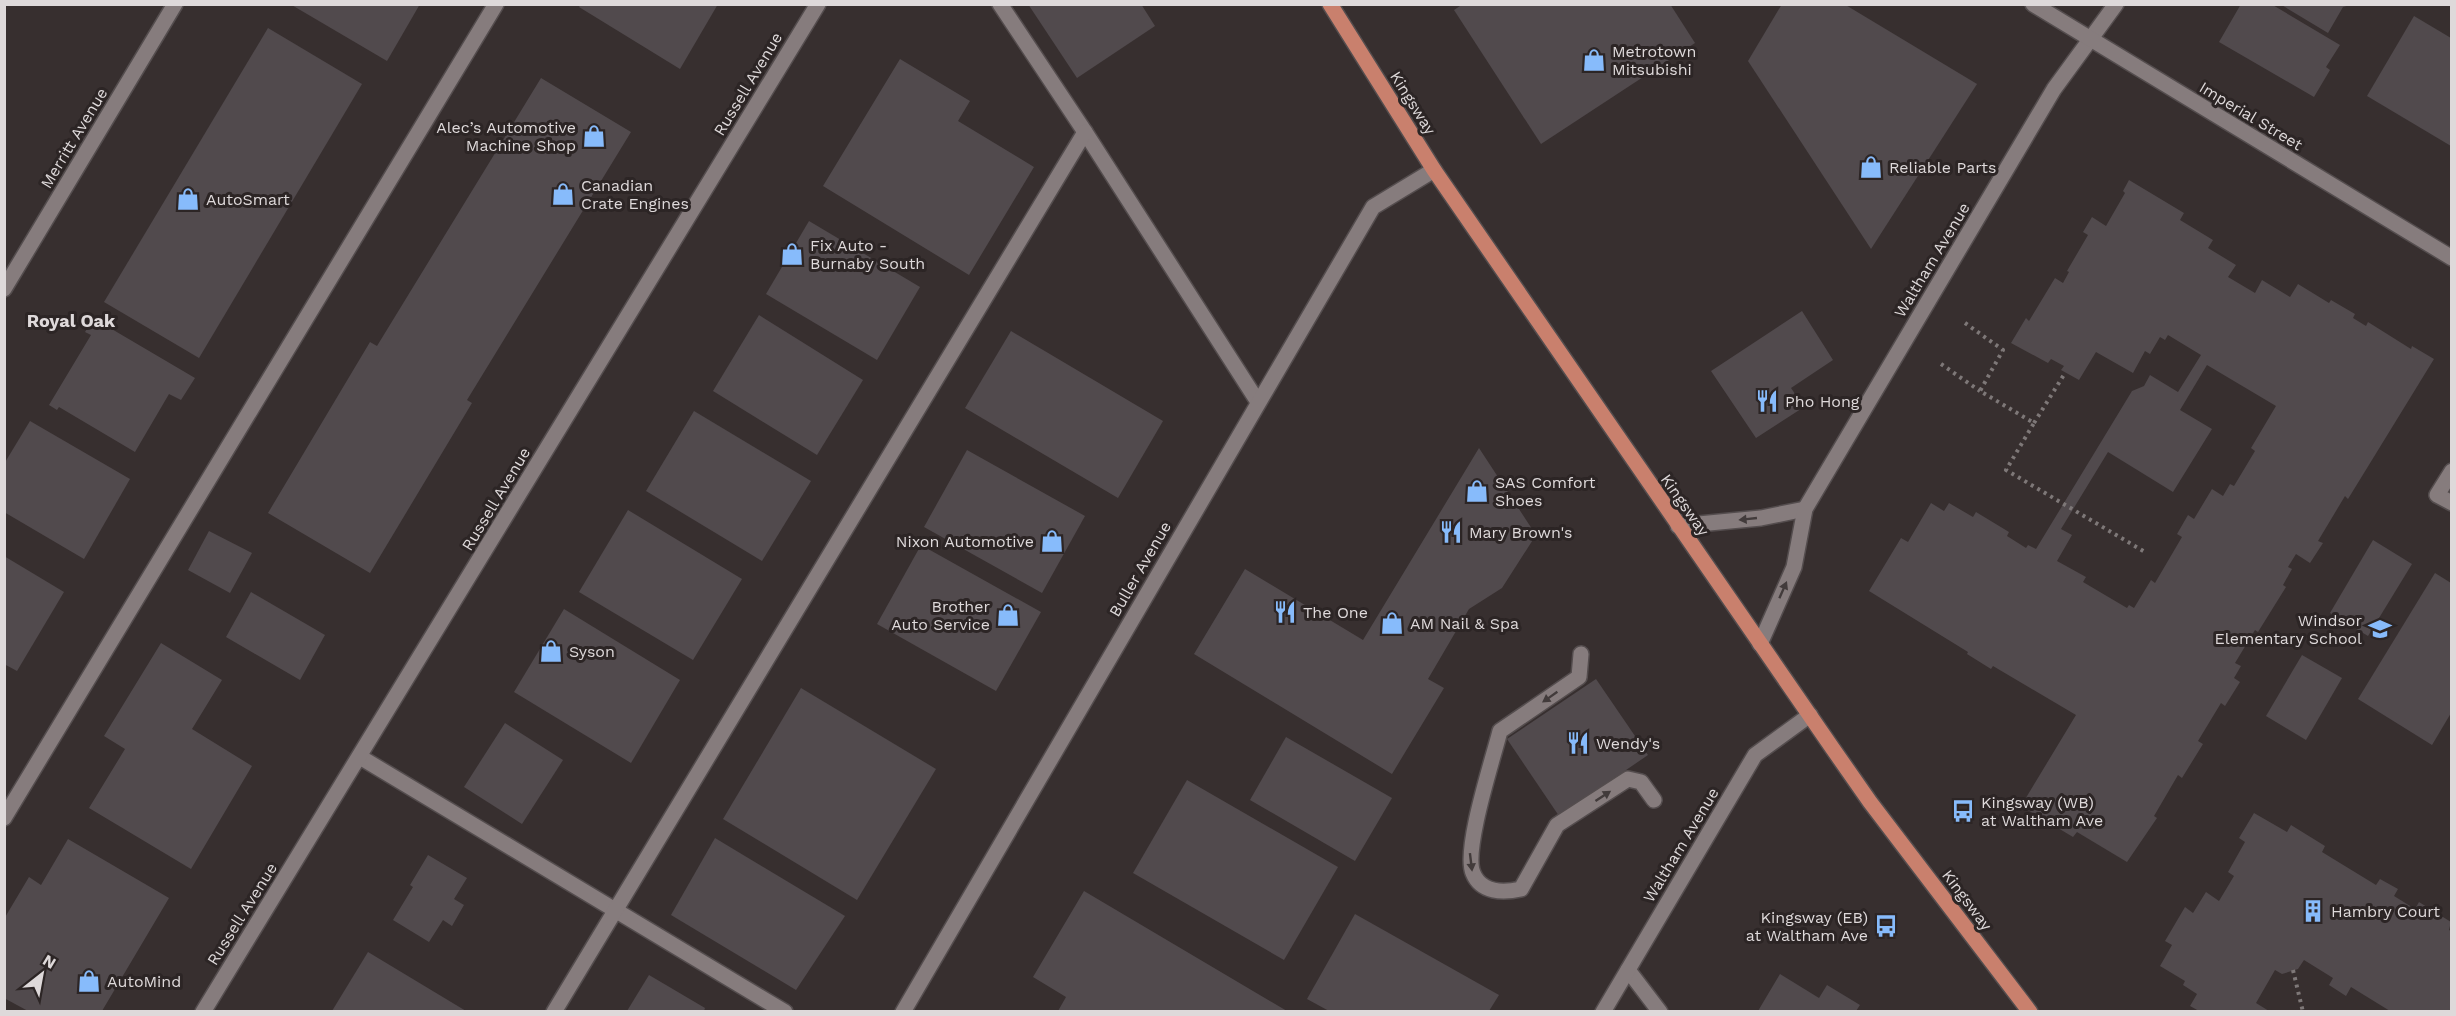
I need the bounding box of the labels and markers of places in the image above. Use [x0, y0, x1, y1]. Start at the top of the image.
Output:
place label: Metrotown Mitsubishi [1612, 42, 1696, 79]
shop icon: Metrotown Mitsubishi [1581, 47, 1607, 73]
place label: Alec’s Automotive Machine Shop [436, 118, 576, 155]
shop icon: Alec’s Automotive Machine Shop [581, 123, 607, 149]
shop icon: Reliable Parts [1858, 154, 1884, 180]
place label: Reliable Parts [1889, 158, 1996, 177]
place label: Canadian Crate Engines [581, 176, 689, 213]
shop icon: Canadian Crate Engines [550, 181, 576, 207]
shop icon: AutoSmart [175, 186, 201, 212]
place label: AutoSmart [206, 190, 290, 209]
place label: Fix Auto - Burnaby South [810, 236, 925, 273]
shop icon: Fix Auto - Burnaby South [779, 241, 805, 267]
restaurant icon: Pho Hong [1754, 388, 1780, 414]
place label: Pho Hong [1785, 392, 1860, 411]
place label: SAS Comfort Shoes [1495, 473, 1596, 510]
shop icon: SAS Comfort Shoes [1464, 478, 1490, 504]
restaurant icon: Mary Brown's [1438, 519, 1464, 545]
place label: Mary Brown's [1469, 523, 1572, 542]
shop icon: Nixon Automotive [1039, 528, 1065, 554]
place label: Nixon Automotive [896, 532, 1034, 551]
place label: Brother Auto Service [891, 597, 990, 634]
restaurant icon: The One [1272, 599, 1298, 625]
shop icon: Brother Auto Service [995, 602, 1021, 628]
place label: The One [1303, 603, 1368, 622]
shop icon: AM Nail & Spa [1379, 610, 1405, 636]
place label: Windsor Elementary School [2215, 611, 2362, 648]
place label: AM Nail & Spa [1410, 614, 1519, 633]
school or university icon: Windsor Elementary School [2367, 616, 2393, 642]
shop icon: Syson [538, 638, 564, 664]
place label: Syson [569, 642, 615, 661]
restaurant icon: Wendy's [1565, 730, 1591, 756]
place label: Wendy's [1596, 734, 1660, 753]
place label: Kingsway (WB) at Waltham Ave [1981, 793, 2103, 830]
bus stop icon: Kingsway (WB) at Waltham Ave [1950, 798, 1976, 824]
building icon: Hambry Court [2300, 898, 2326, 924]
place label: Hambry Court [2331, 902, 2440, 921]
place label: Kingsway (EB) at Waltham Ave [1746, 908, 1868, 945]
bus stop icon: Kingsway (EB) at Waltham Ave [1873, 913, 1899, 939]
shop icon: AutoMind [76, 968, 102, 994]
place label: AutoMind [107, 972, 181, 991]

